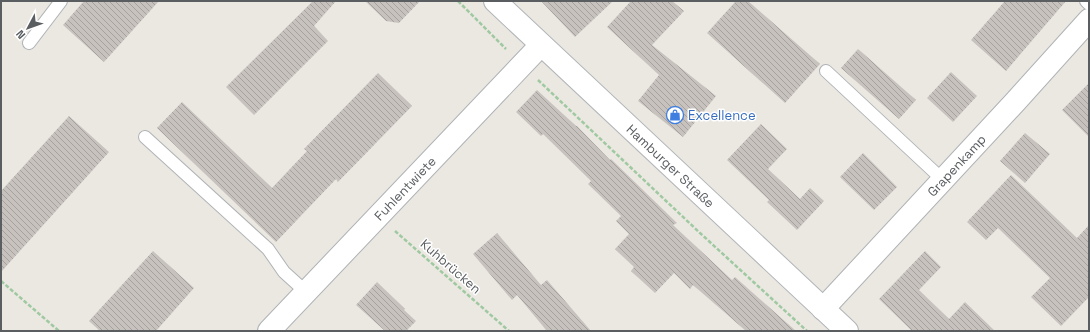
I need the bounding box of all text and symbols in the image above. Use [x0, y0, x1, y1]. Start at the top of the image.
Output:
north arrow [8, 8, 48, 48]
text: N [13, 27, 28, 42]
shop icon: Excellence [665, 105, 685, 125]
place label: Excellence [688, 107, 756, 124]
street label: Hamburger Straße [623, 121, 718, 212]
street label: Grapenkamp [924, 131, 990, 200]
street label: Fuhlentwiete [371, 153, 440, 224]
street label: Kuhbrücken [417, 235, 485, 297]

